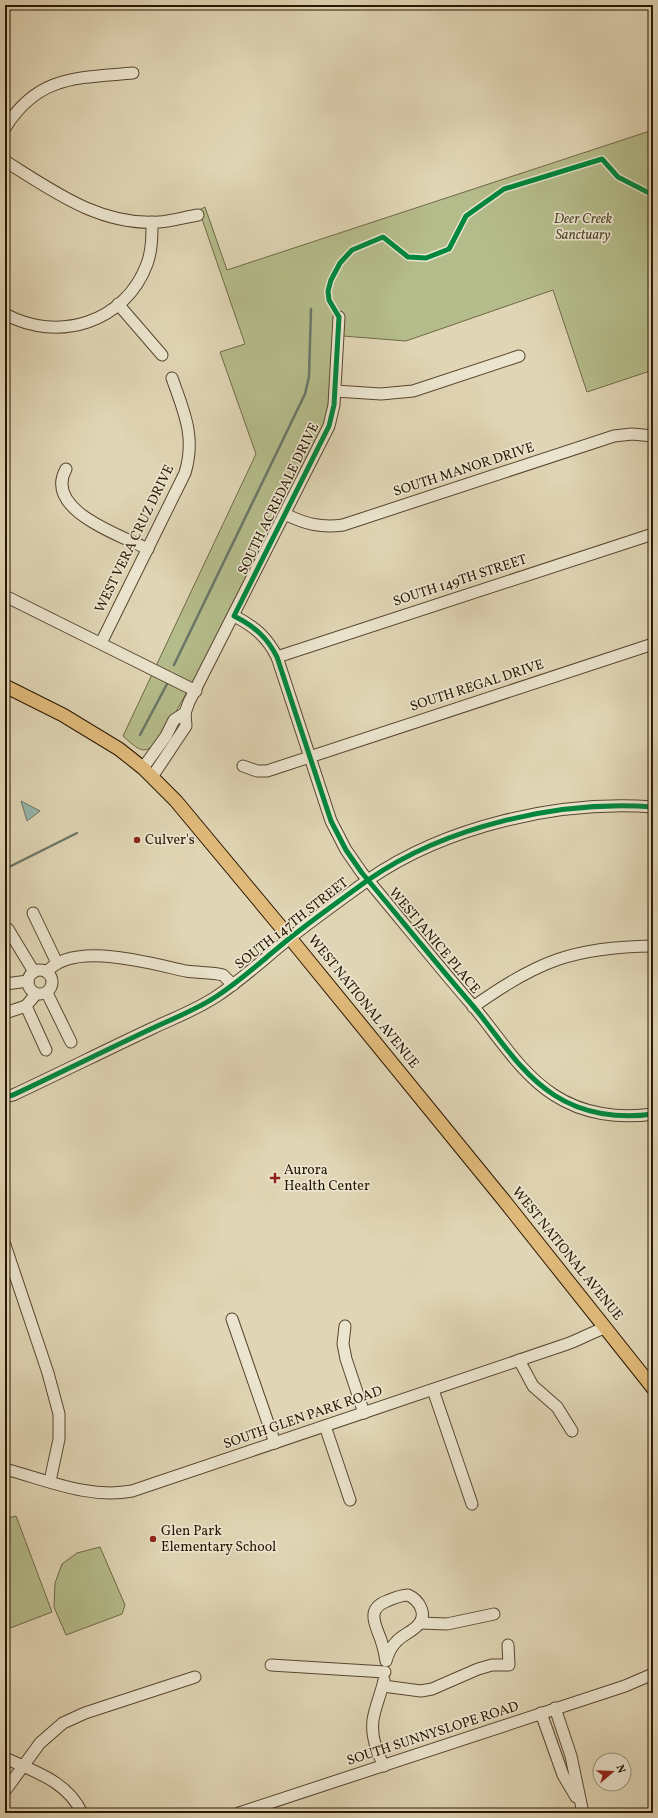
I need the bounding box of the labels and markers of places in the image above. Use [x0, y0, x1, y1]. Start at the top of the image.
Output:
place label: Culver's [145, 831, 195, 850]
marker: Culver's [132, 835, 142, 845]
place label: Aurora Health Center [284, 1161, 370, 1196]
marker: Aurora Health Center [269, 1172, 281, 1184]
place label: Glen Park Elementary School [161, 1522, 276, 1557]
marker: Glen Park Elementary School [148, 1534, 158, 1544]

